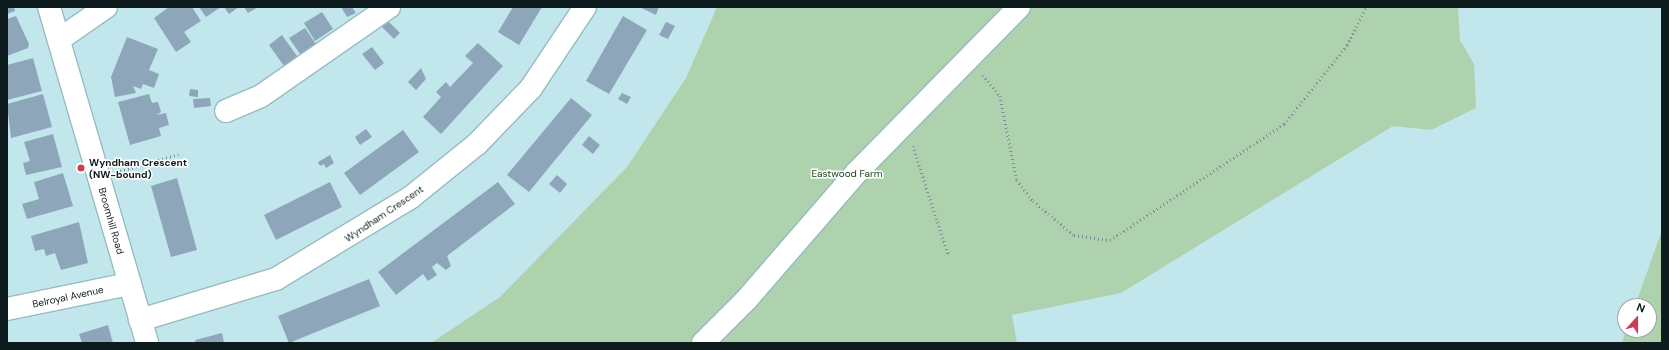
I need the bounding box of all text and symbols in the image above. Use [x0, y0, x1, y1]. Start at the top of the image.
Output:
place label: Wyndham Crescent (NW-bound) [89, 156, 187, 180]
marker: Wyndham Crescent (NW-bound) [76, 163, 86, 173]
park label: Eastwood Farm [811, 168, 883, 180]
street label: Wyndham Crescent [342, 183, 426, 245]
street label: Broomhill Road [96, 186, 126, 256]
street label: Belroyal Avenue [31, 284, 105, 310]
north arrow [1617, 298, 1657, 338]
text: N [1635, 300, 1647, 316]

